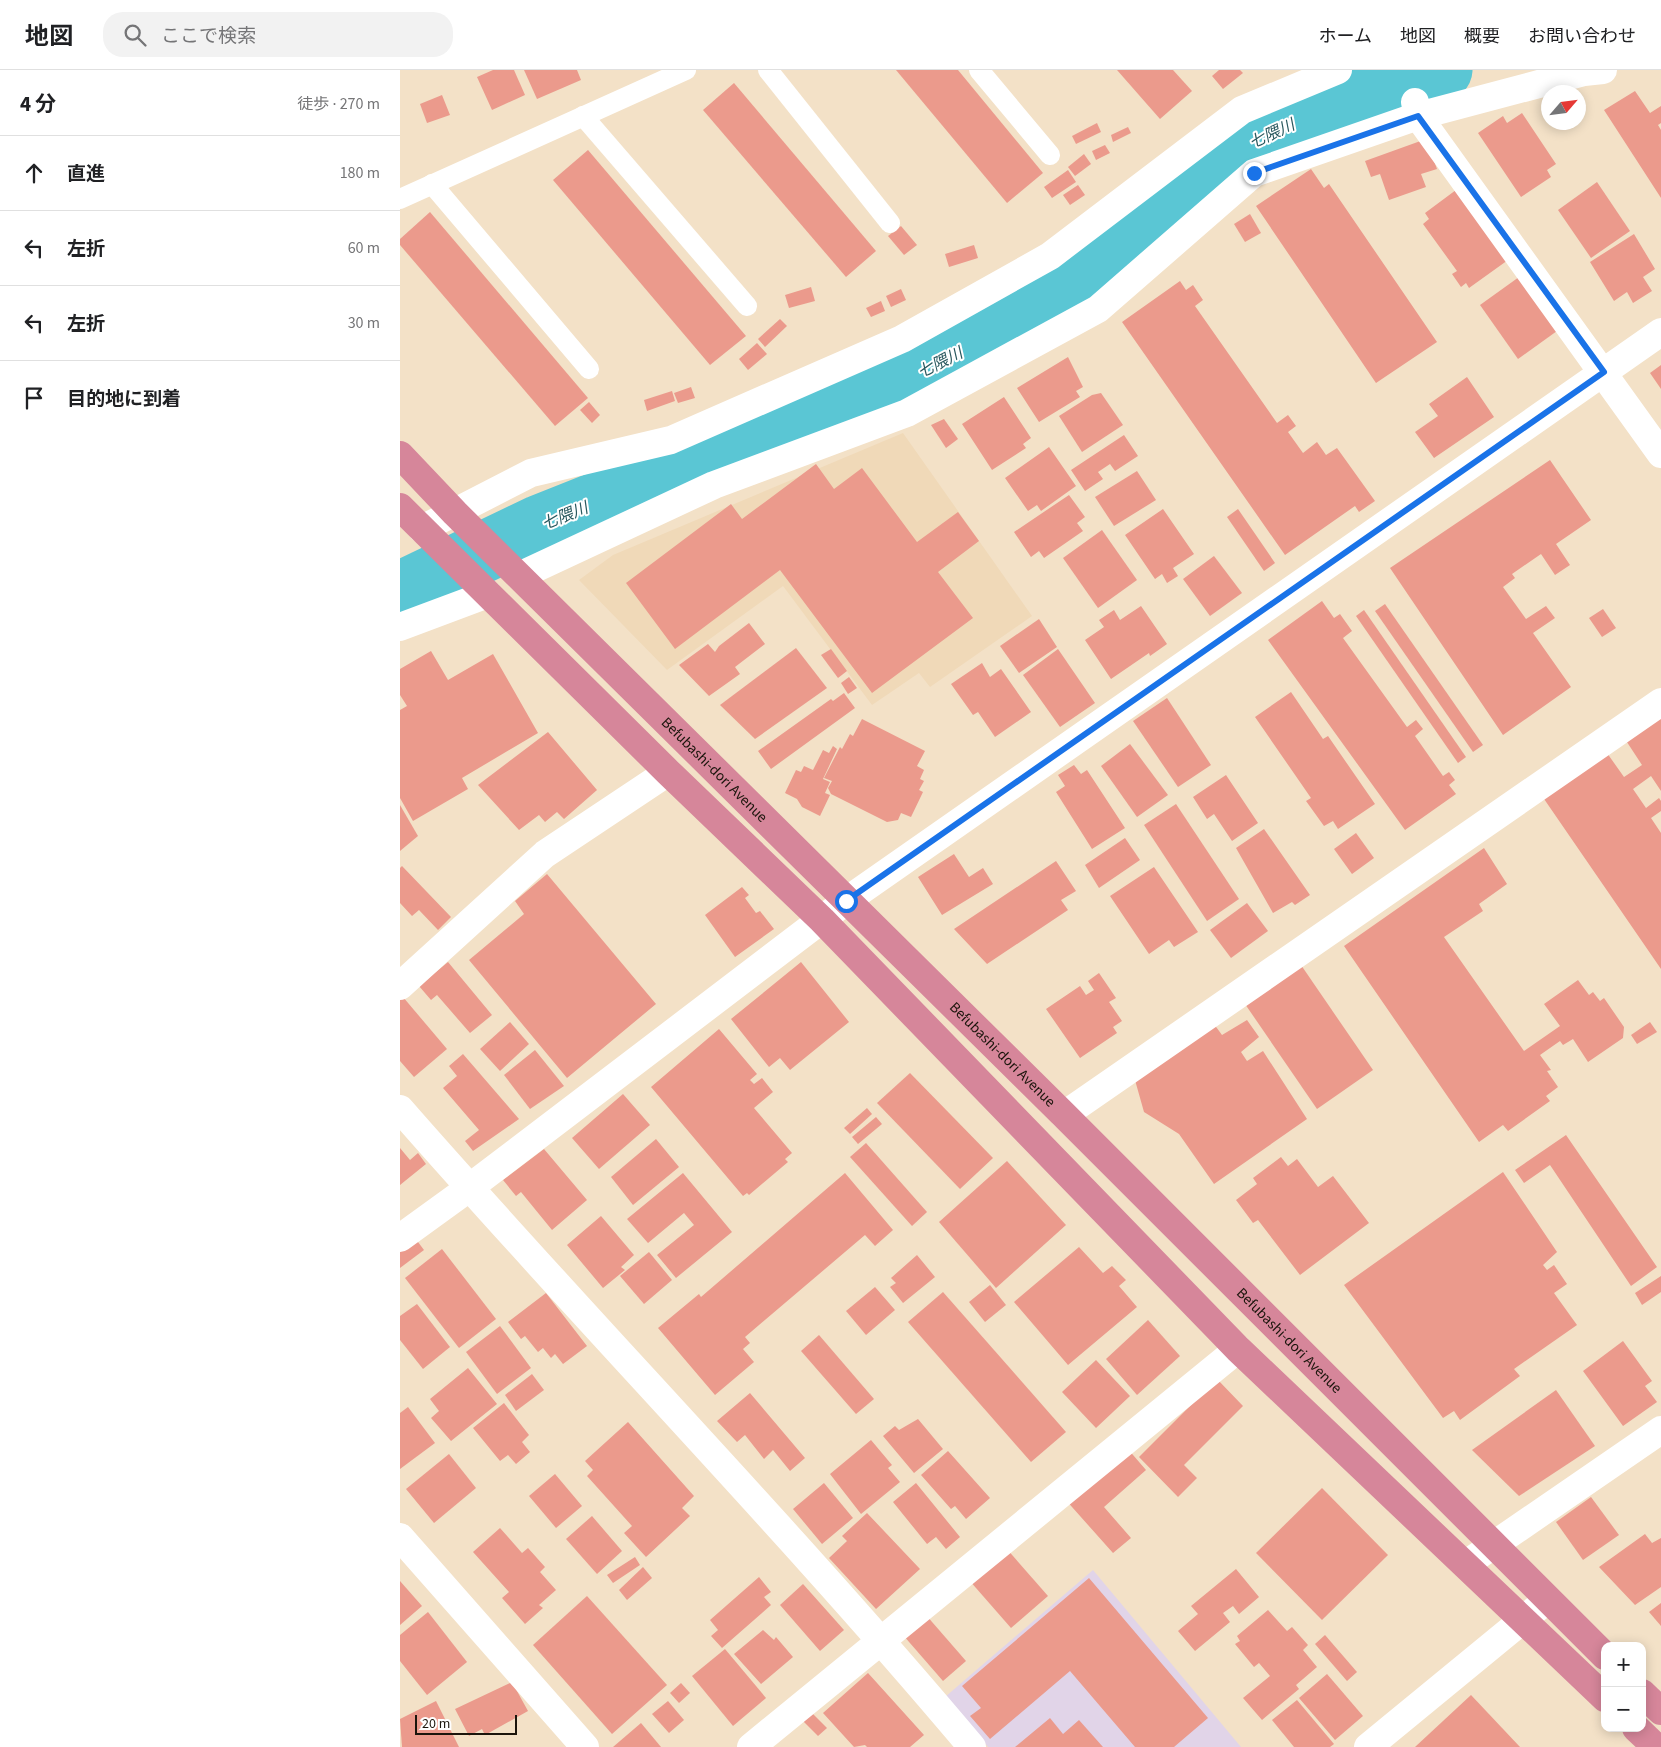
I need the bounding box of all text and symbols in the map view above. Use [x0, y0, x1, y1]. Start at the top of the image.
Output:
search box [103, 12, 453, 57]
text: 地図 [25, 19, 73, 54]
icon: search [121, 21, 149, 49]
text: ここで検索 [161, 23, 256, 50]
text: ホーム [1319, 24, 1372, 49]
text: 地図 [1400, 24, 1436, 49]
text: 概要 [1464, 24, 1500, 49]
text: お問い合わせ [1528, 24, 1636, 49]
north arrow [1541, 85, 1586, 130]
text: 4 分 [20, 89, 56, 119]
text: 徒歩 · 270 m [297, 93, 380, 115]
water label: 七隈川 [1246, 113, 1300, 154]
icon: ahead [20, 159, 48, 187]
text: 直進 [67, 161, 105, 188]
text: 180 m [340, 162, 380, 184]
route end [1243, 162, 1266, 185]
icon: left [20, 234, 48, 262]
text: 左折 [67, 236, 105, 263]
text: 60 m [348, 237, 380, 259]
icon: left [20, 309, 48, 337]
text: 左折 [67, 311, 105, 338]
text: 30 m [348, 312, 380, 334]
water label: 七隈川 [914, 341, 968, 384]
icon: arrive [20, 384, 48, 412]
text: 目的地に到着 [67, 386, 181, 413]
water label: 七隈川 [539, 496, 593, 535]
street label: Befubashi-dori Avenue [657, 712, 773, 827]
route start [835, 890, 858, 913]
street label: Befubashi-dori Avenue [945, 997, 1061, 1112]
street label: Befubashi-dori Avenue [1232, 1283, 1347, 1398]
map controls [1601, 1642, 1646, 1732]
button: + [1601, 1642, 1646, 1687]
button: − [1601, 1687, 1646, 1732]
scale bar [415, 1712, 518, 1735]
text: 20 m [422, 1714, 450, 1734]

